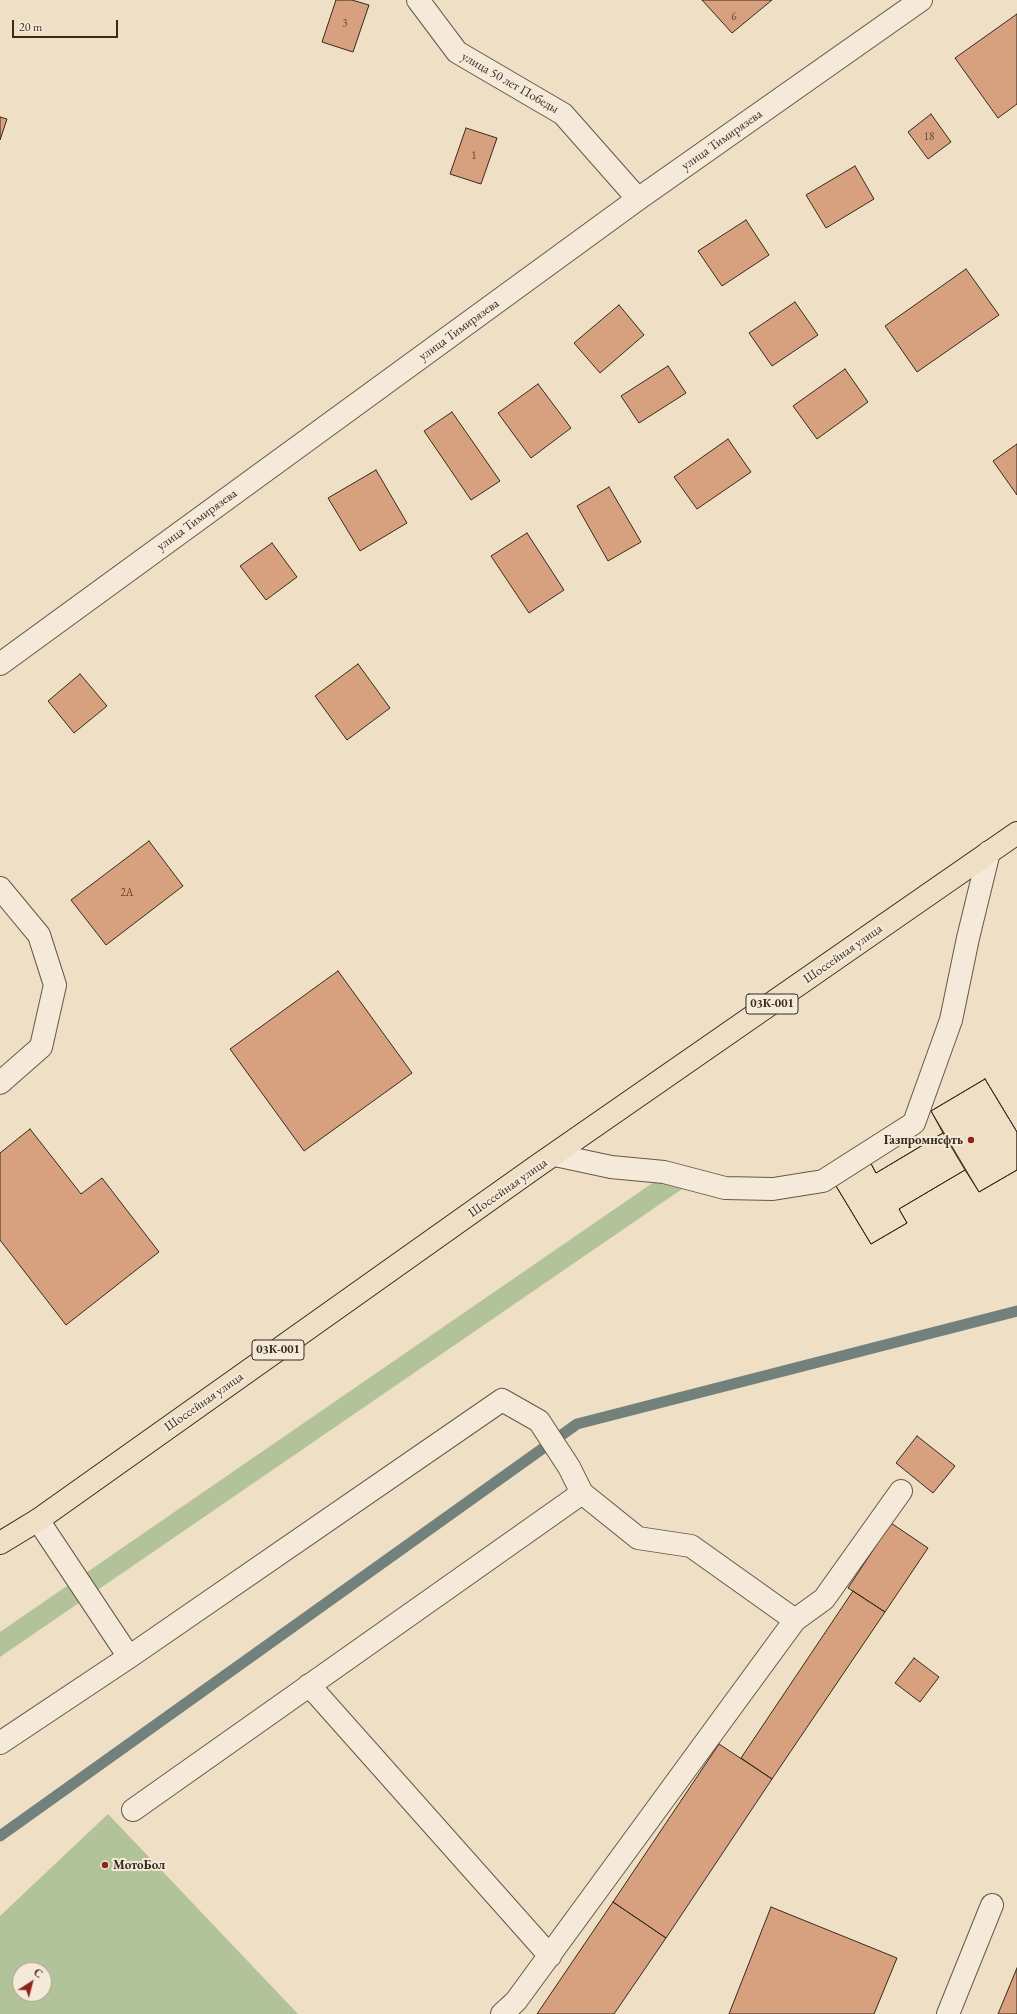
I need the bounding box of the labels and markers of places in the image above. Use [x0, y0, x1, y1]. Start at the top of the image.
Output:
place label: Газпромнефть [884, 1132, 963, 1148]
marker: Газпромнефть [966, 1135, 976, 1145]
place label: МотоБол [113, 1857, 165, 1873]
marker: МотоБол [100, 1860, 110, 1870]

